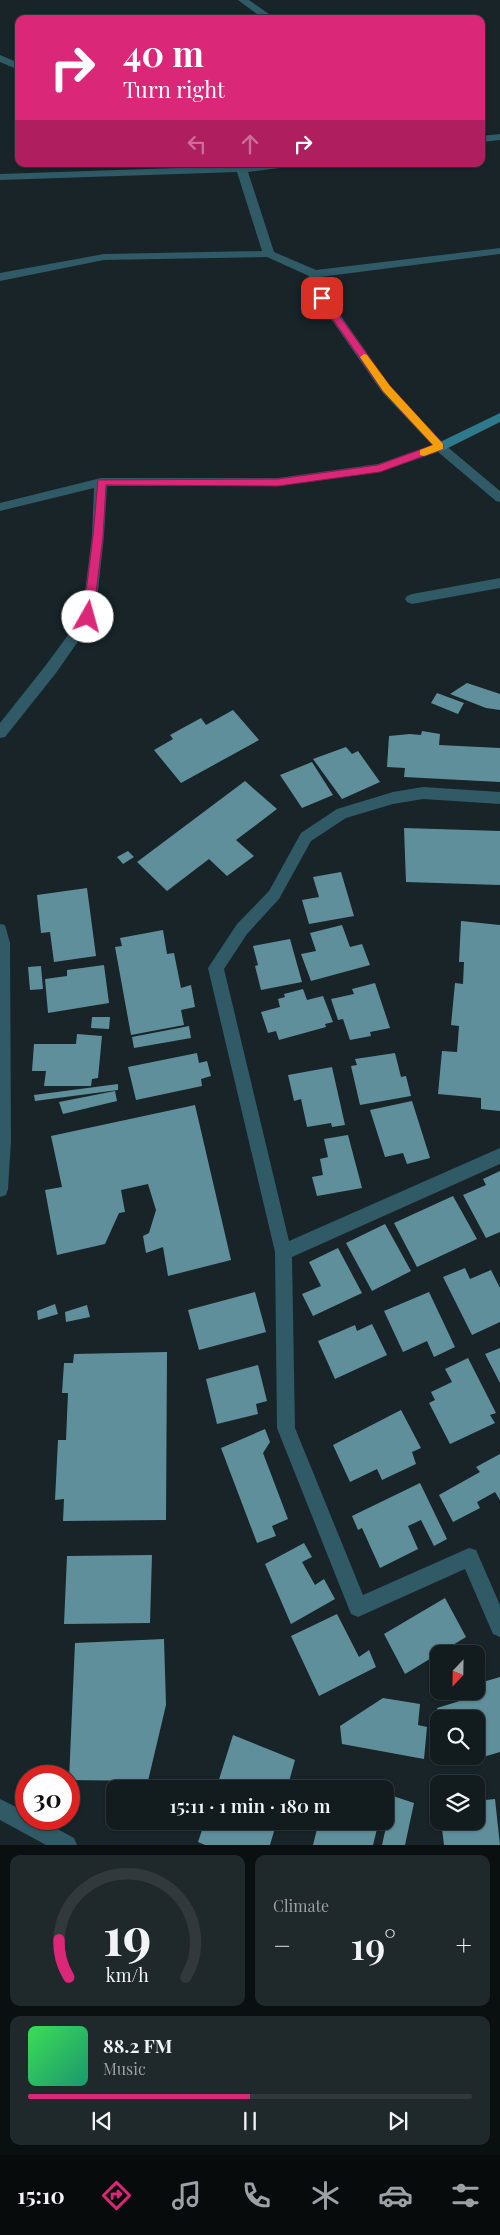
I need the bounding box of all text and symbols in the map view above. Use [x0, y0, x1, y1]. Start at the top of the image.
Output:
text: 40 m [123, 29, 204, 76]
icon: right [40, 35, 105, 100]
text: Turn right [123, 74, 225, 104]
icon: left [183, 130, 211, 158]
icon: ahead [236, 130, 264, 158]
icon: right [289, 130, 317, 158]
pin [301, 277, 343, 319]
icon: arrive [308, 284, 336, 312]
position arrow [61, 590, 113, 642]
north arrow [430, 1645, 485, 1700]
map controls [430, 1645, 485, 1830]
button: search [430, 1710, 485, 1765]
speed limit sign: 30 [15, 1765, 80, 1830]
button: layers [430, 1775, 485, 1830]
text: 15:11 · 1 min · 180 m [169, 1792, 331, 1818]
text: Climate [273, 1895, 329, 1916]
text: 19 [103, 1900, 152, 1969]
text: 19° [351, 1919, 396, 1970]
text: − [273, 1926, 291, 1963]
text: + [456, 1926, 472, 1963]
text: km/h [106, 1963, 149, 1986]
text: 88.2 FM [103, 2032, 172, 2058]
text: Music [103, 2058, 146, 2079]
icon: previous [88, 2107, 116, 2135]
icon: pause [236, 2107, 264, 2135]
icon: next [384, 2107, 412, 2135]
icon: directions [99, 2178, 134, 2213]
icon: music [169, 2178, 204, 2213]
icon: phone [239, 2178, 274, 2213]
icon: climate [308, 2178, 343, 2213]
icon: car [378, 2178, 413, 2213]
icon: filters [448, 2178, 483, 2213]
text: 15:10 [17, 2180, 65, 2210]

